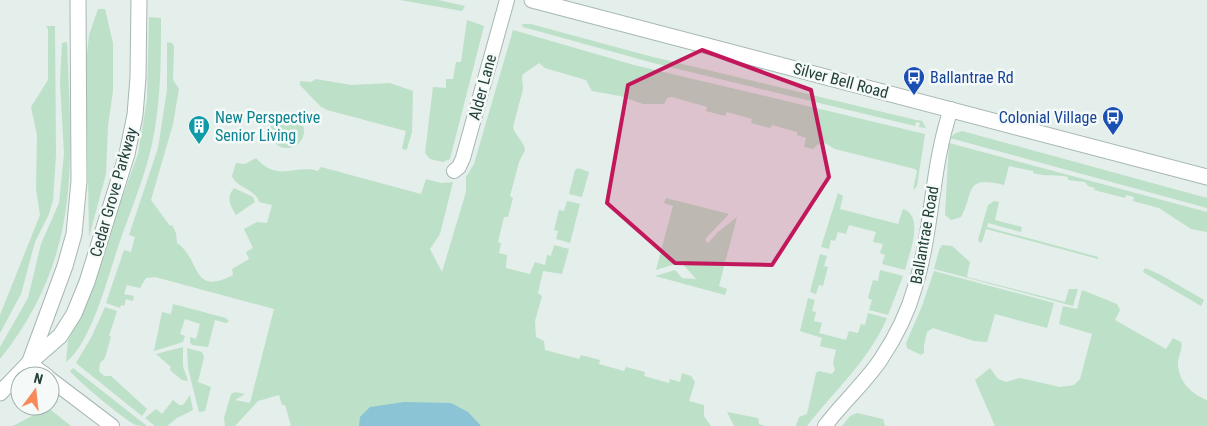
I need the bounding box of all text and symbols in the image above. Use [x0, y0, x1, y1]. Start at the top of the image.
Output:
street label: Alder Lane [465, 52, 500, 122]
street label: Silver Bell Road [791, 59, 891, 102]
bus stop icon: Ballantrae Rd [902, 65, 926, 96]
place label: Ballantrae Rd [930, 68, 1014, 87]
bus stop icon: Colonial Village [1101, 105, 1125, 136]
place label: New Perspective Senior Living [215, 108, 320, 145]
place label: Colonial Village [999, 108, 1097, 127]
building icon: New Perspective Senior Living [187, 114, 211, 145]
street label: Cedar Grove Parkway [86, 125, 141, 259]
street label: Ballantrae Road [907, 184, 942, 286]
north arrow [10, 366, 60, 416]
text: N [32, 370, 45, 387]

